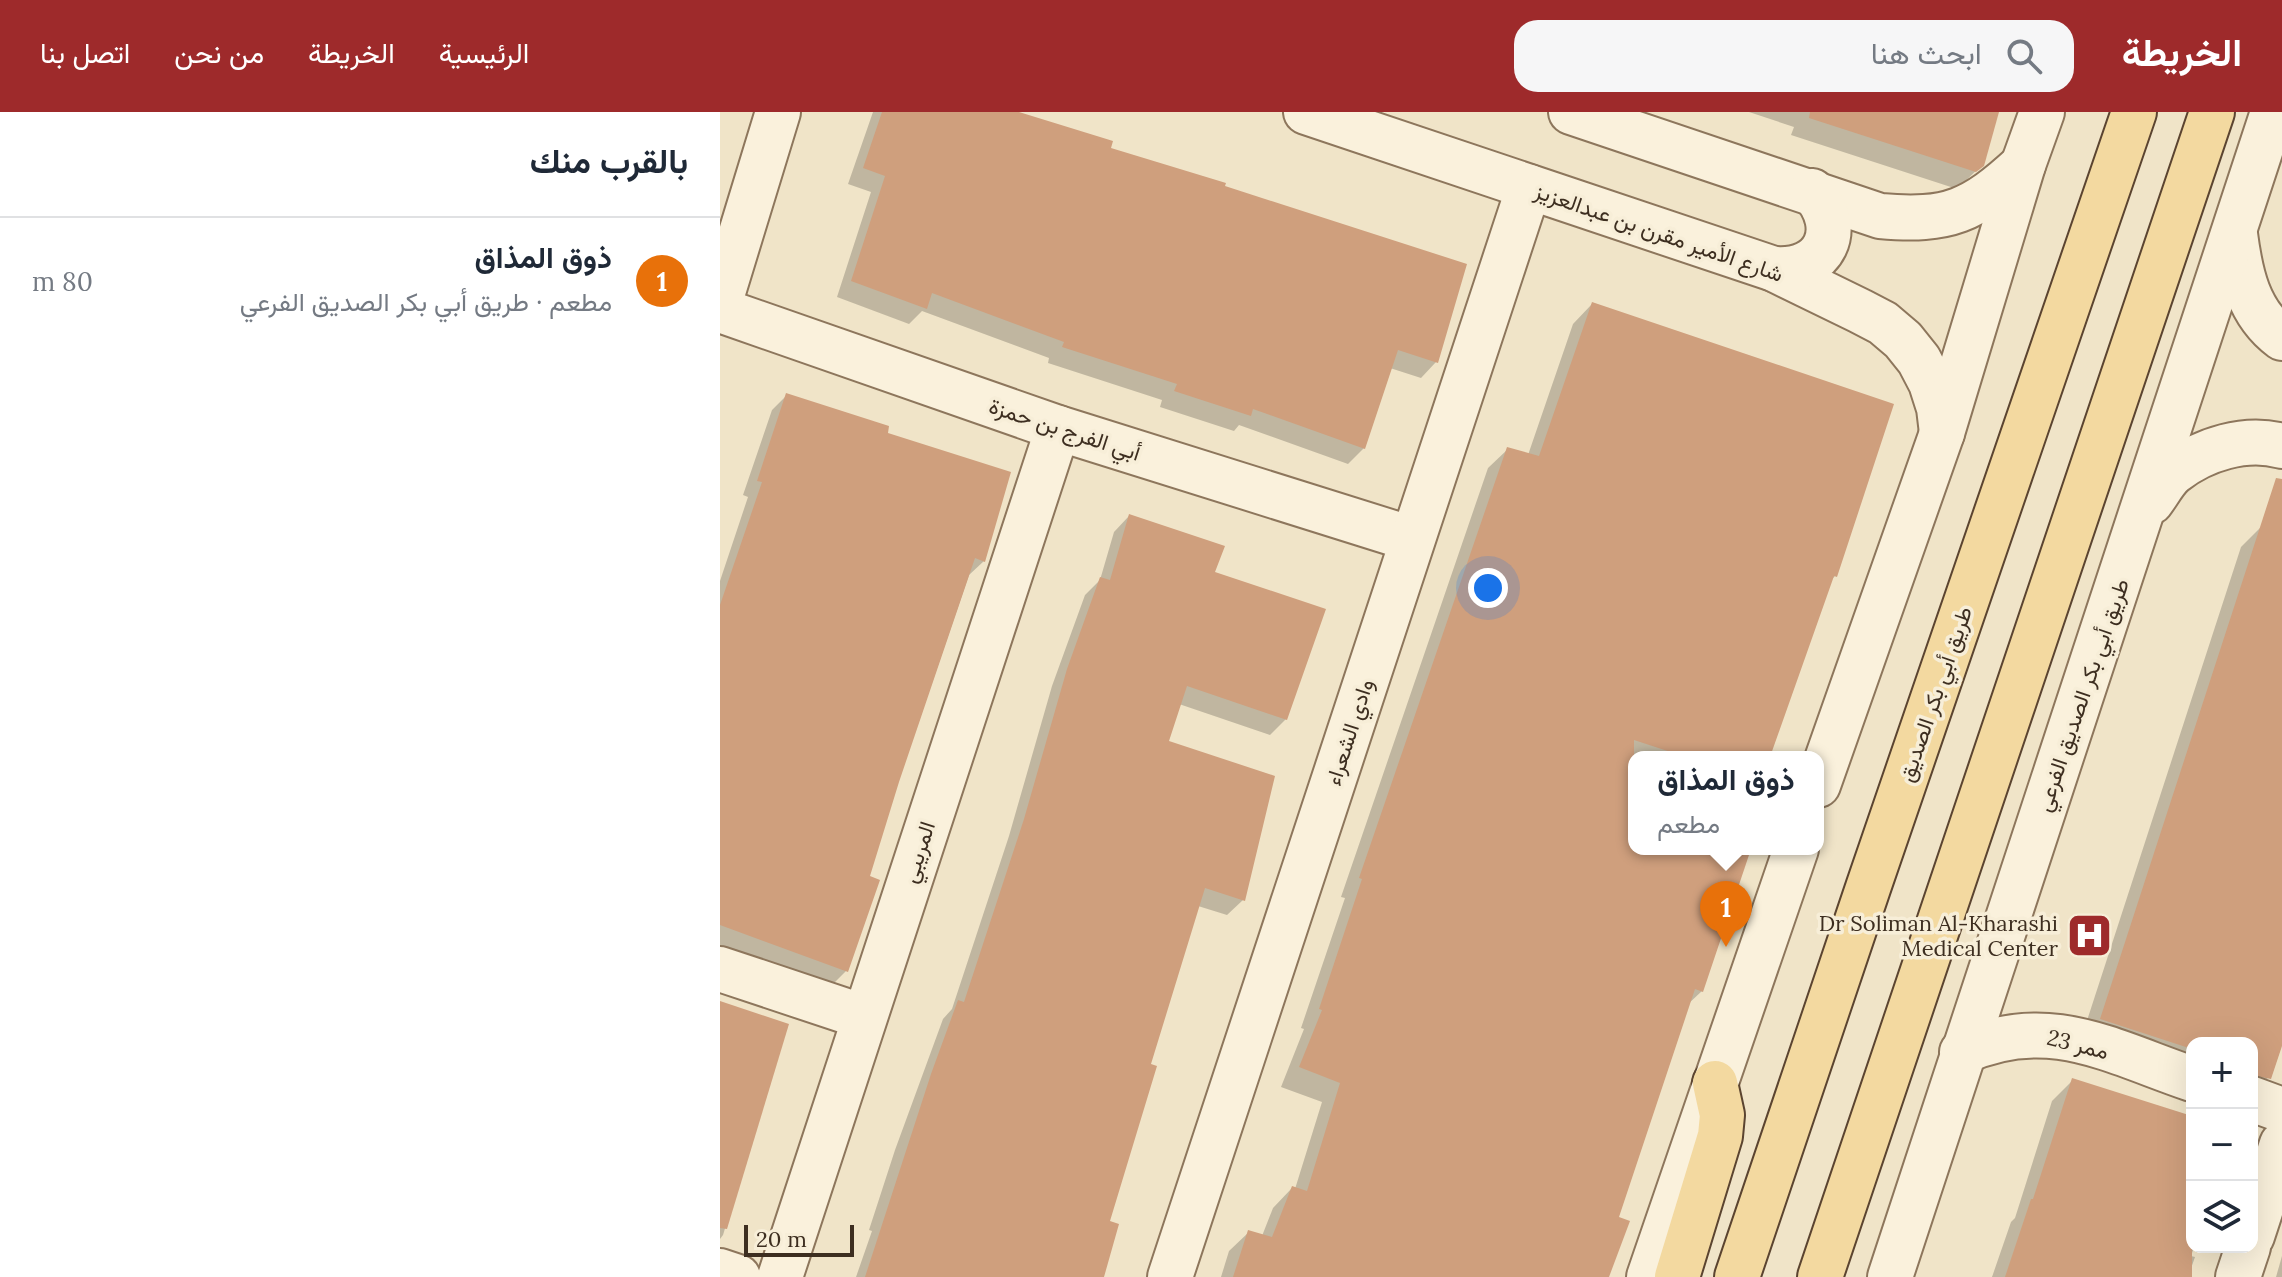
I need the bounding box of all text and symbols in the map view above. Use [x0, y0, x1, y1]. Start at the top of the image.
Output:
search box [1514, 20, 2074, 92]
text: الخريطة [2122, 28, 2242, 76]
text: ابحث هنا [1871, 34, 1982, 72]
icon: search [2002, 34, 2046, 78]
text: اتصل بنا [40, 35, 130, 71]
text: من نحن [174, 35, 264, 71]
text: الخريطة [308, 35, 395, 71]
text: الرئيسية [439, 35, 529, 71]
text: بالقرب منك [530, 139, 688, 182]
street label: شارع الأمير مقرن بن عبدالعزيز [1530, 176, 1787, 289]
text: ذوق المذاق [474, 238, 612, 276]
text: 80 m [32, 265, 93, 298]
text: 1 [657, 265, 667, 298]
text: مطعم · طريق أبي بكر الصديق الفرعي [240, 285, 612, 318]
street label: أبي الفرج بن حمزة [984, 391, 1144, 471]
your location [1468, 568, 1508, 608]
street label: طريق أبي بكر الصديق الفرعي [2029, 575, 2140, 817]
street label: طريق أبي بكر الصديق [1892, 602, 1983, 787]
street label: وادي الشعراء [1319, 675, 1384, 790]
popup [1628, 751, 1824, 855]
text: ذوق المذاق [1657, 760, 1795, 798]
text: مطعم [1657, 807, 1720, 840]
street label: المريبي [895, 818, 946, 888]
pin: 1 [1700, 881, 1752, 947]
place label: Dr Soliman Al-Kharashi Medical Center [1819, 909, 2058, 962]
hospital icon: Dr Soliman Al-Kharashi Medical Center [2065, 912, 2113, 960]
street label: ممر 23 [2044, 1023, 2112, 1065]
map controls [2186, 1037, 2258, 1253]
button: + [2186, 1037, 2258, 1109]
button: − [2186, 1109, 2258, 1181]
button: layers [2186, 1181, 2258, 1253]
scale bar [744, 1221, 854, 1257]
text: 20 m [756, 1225, 807, 1253]

